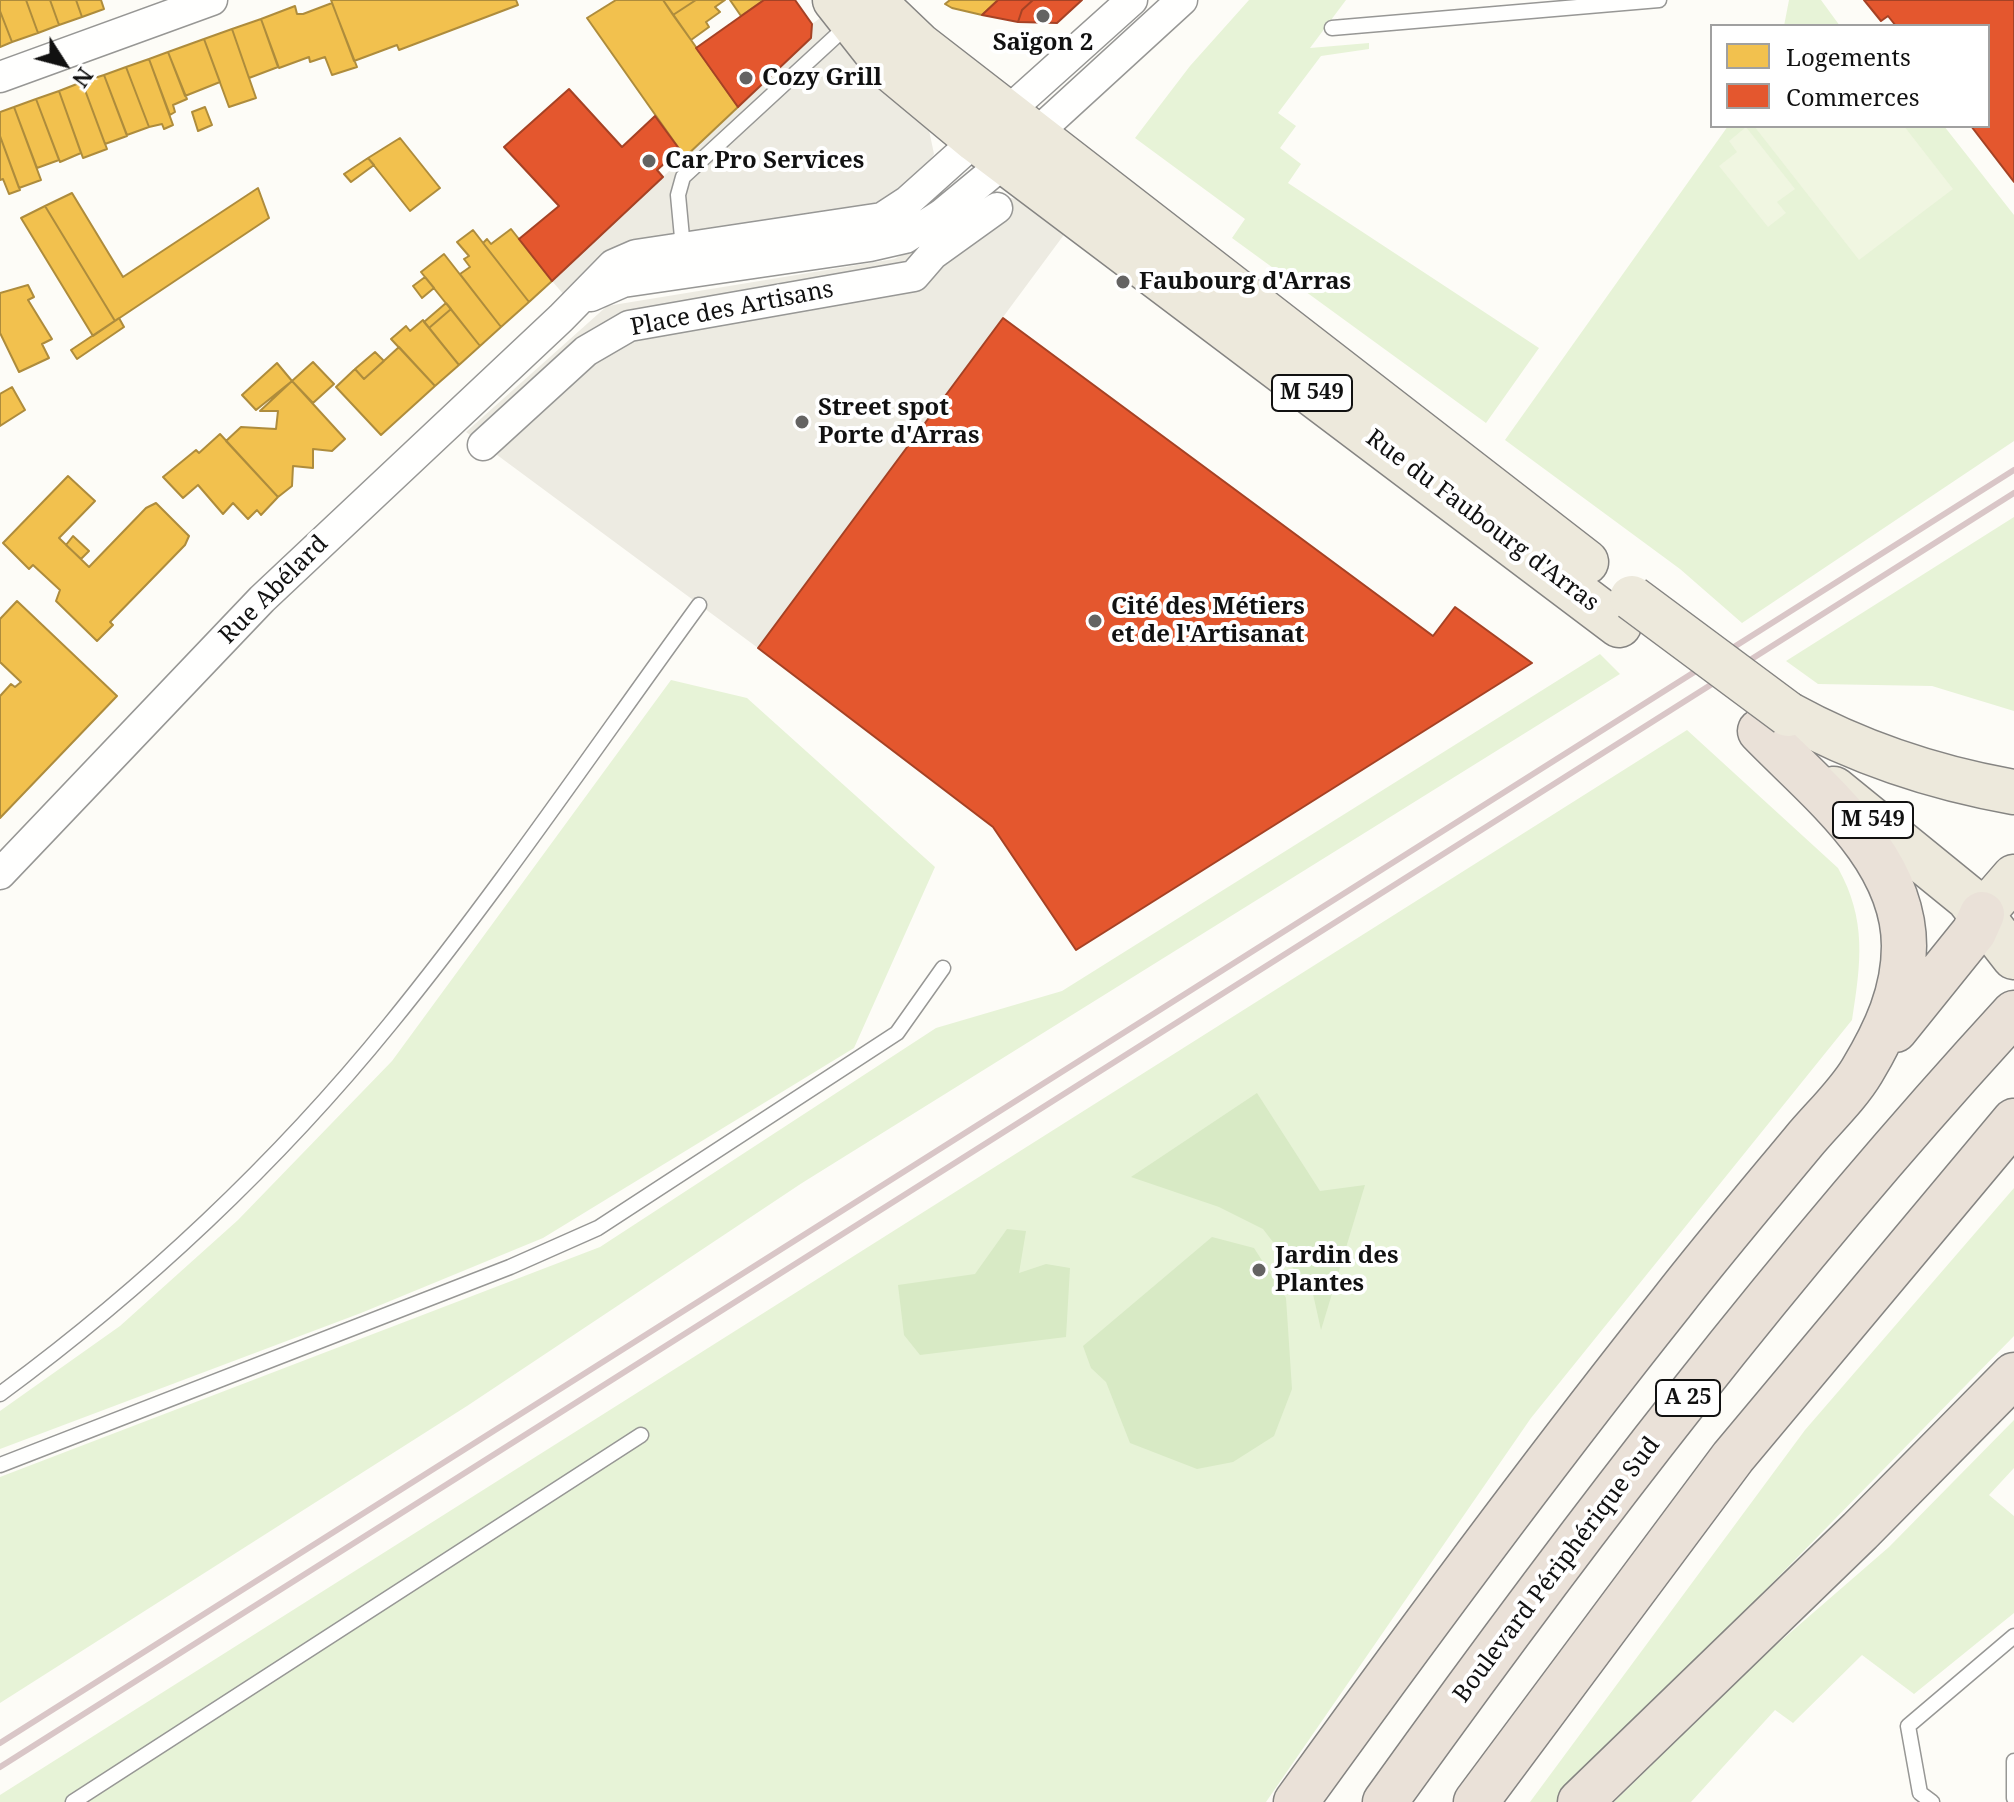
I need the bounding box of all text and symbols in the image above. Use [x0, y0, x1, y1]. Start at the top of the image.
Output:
marker: Saïgon 2 [1034, 7, 1052, 25]
north arrow [24, 24, 104, 104]
legend [1710, 24, 1990, 128]
place label: Saïgon 2 [993, 29, 1093, 57]
text: Logements [1786, 40, 1911, 73]
text: N [66, 62, 101, 94]
place label: Cozy Grill [762, 64, 882, 92]
marker: Cozy Grill [737, 69, 755, 87]
text: Commerces [1786, 80, 1920, 113]
place label: Car Pro Services [665, 147, 864, 175]
marker: Car Pro Services [640, 152, 658, 170]
place label: Faubourg d'Arras [1139, 268, 1351, 296]
marker: Faubourg d'Arras [1114, 273, 1132, 291]
street label: Place des Artisans [628, 275, 836, 343]
road number: M 549 [1272, 375, 1352, 411]
place label: Street spot Porte d'Arras [818, 394, 980, 450]
marker: Street spot Porte d'Arras [793, 413, 811, 431]
street label: Rue du Faubourg d'Arras [1360, 424, 1604, 618]
street label: Rue Abélard [214, 530, 334, 650]
place label: Cité des Métiers et de l'Artisanat [1111, 593, 1305, 649]
marker: Cité des Métiers et de l'Artisanat [1086, 612, 1104, 630]
road number: M 549 [1833, 802, 1913, 838]
place label: Jardin des Plantes [1275, 1242, 1399, 1298]
marker: Jardin des Plantes [1250, 1261, 1268, 1279]
road number: A 25 [1656, 1380, 1720, 1416]
street label: Boulevard Périphérique Sud [1448, 1432, 1666, 1708]

